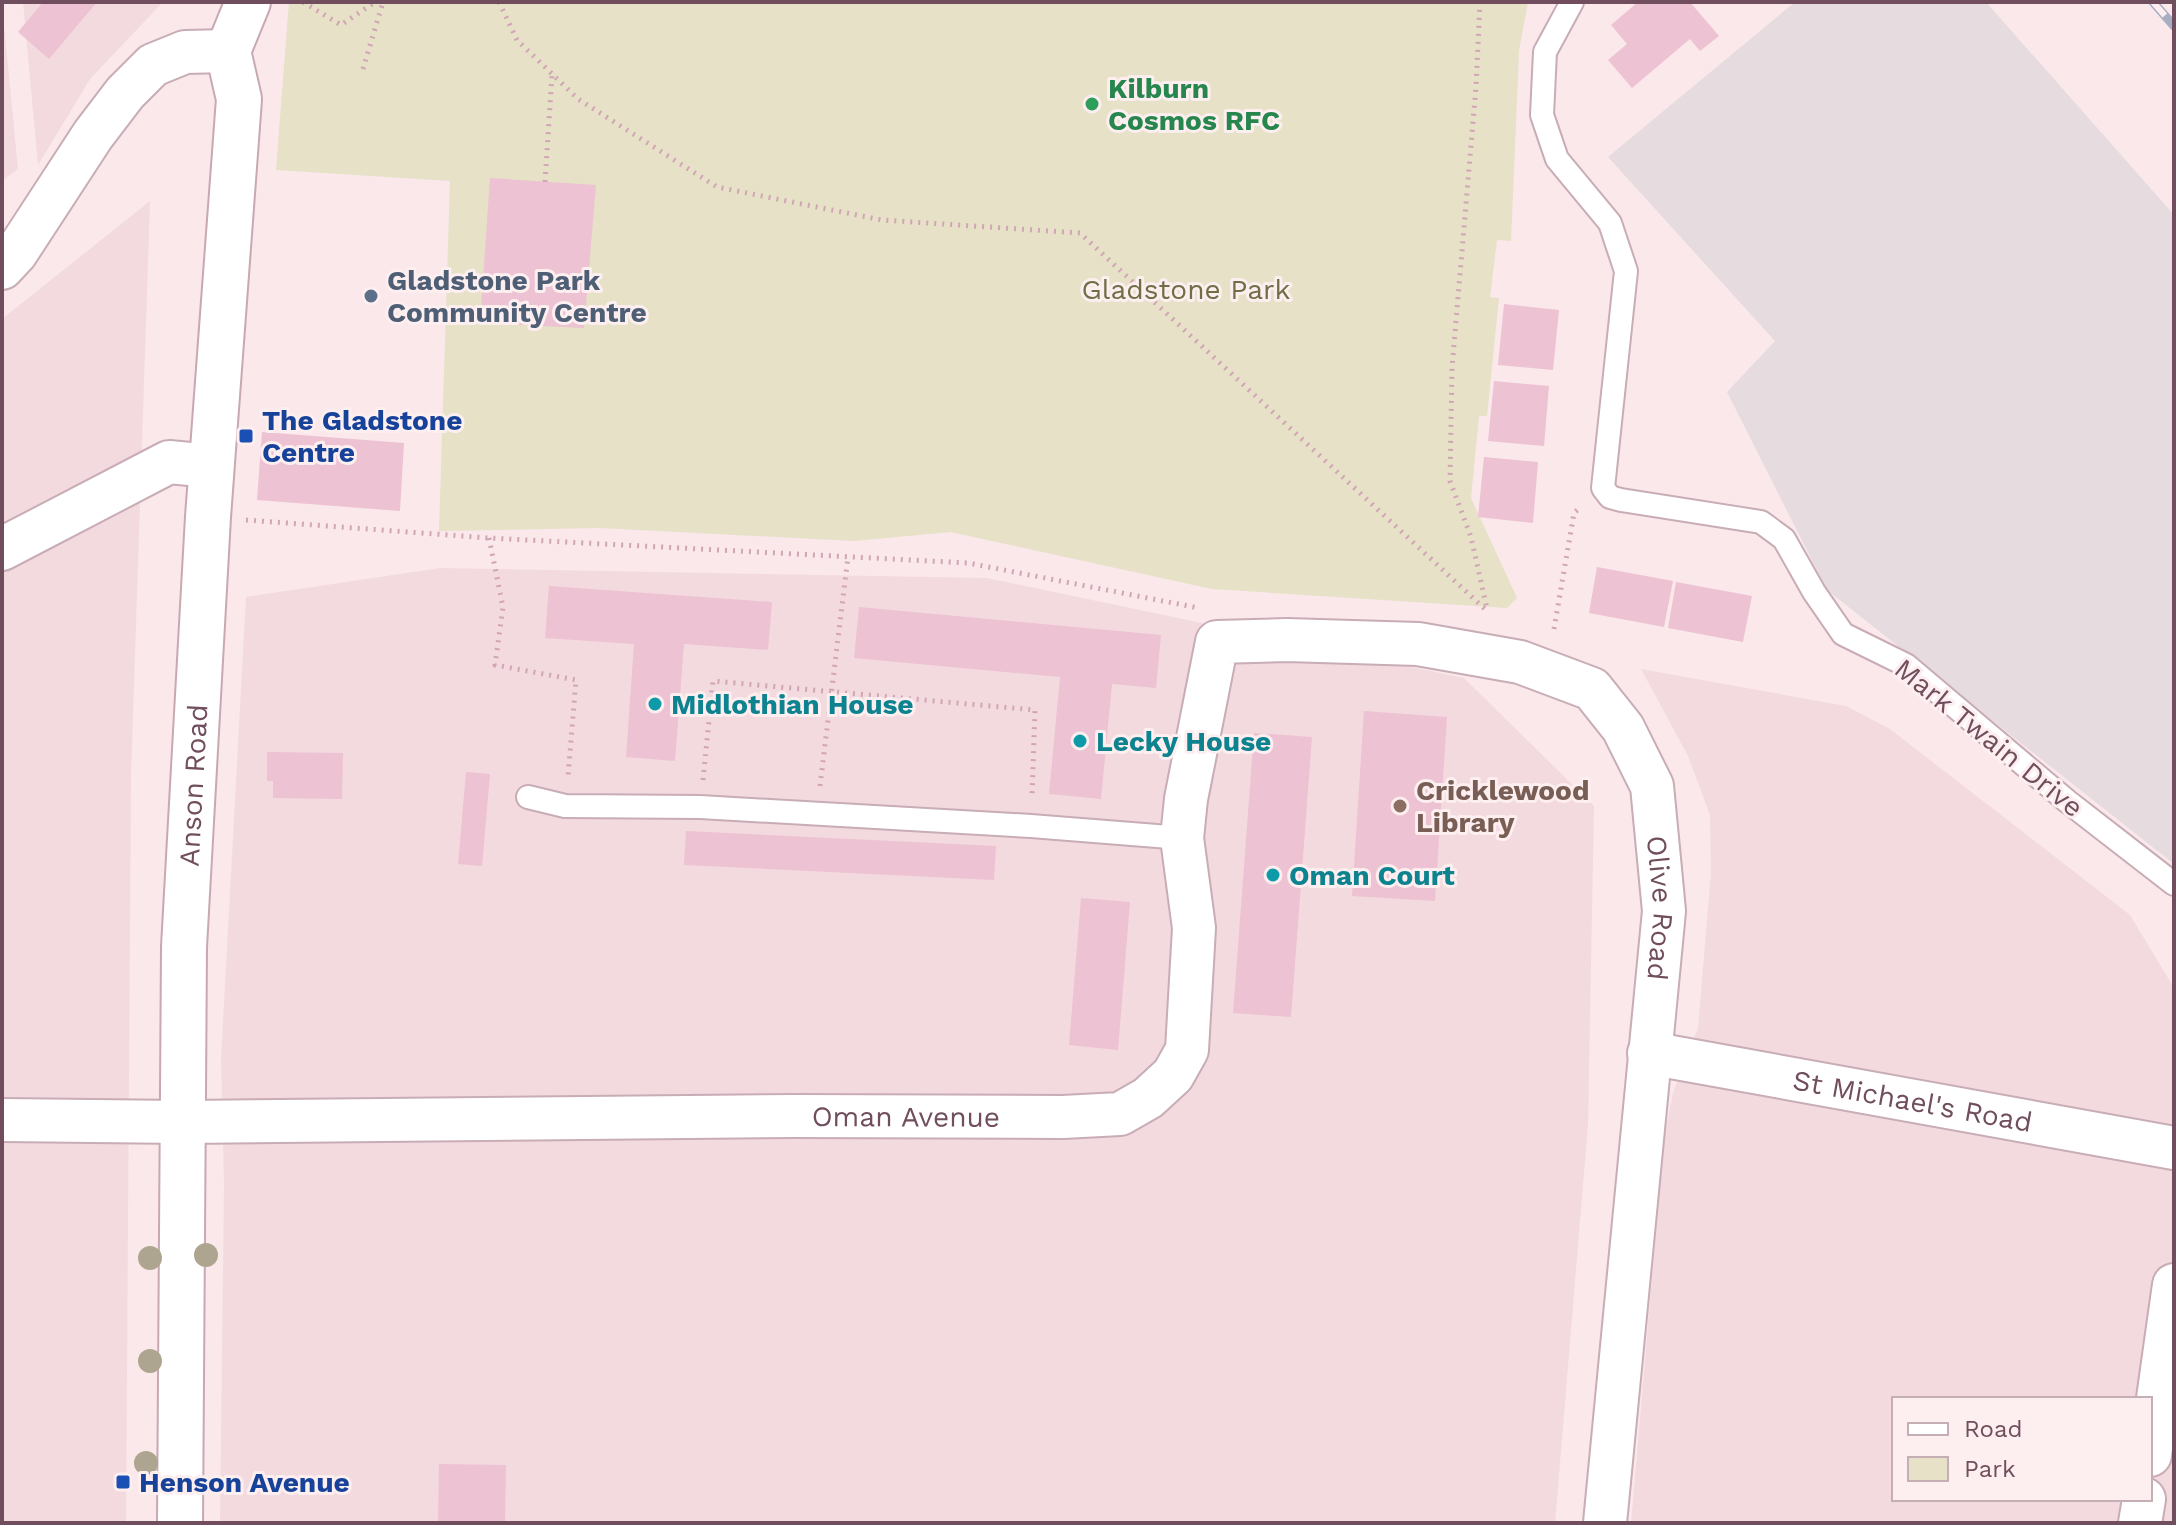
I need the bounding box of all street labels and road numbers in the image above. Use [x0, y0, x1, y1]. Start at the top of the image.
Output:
street label: Mark Twain Drive [1888, 652, 2090, 824]
street label: Anson Road [172, 703, 214, 867]
street label: Olive Road [1640, 834, 1681, 982]
street label: St Michael's Road [1790, 1063, 2035, 1139]
street label: Oman Avenue [812, 1100, 1000, 1133]

